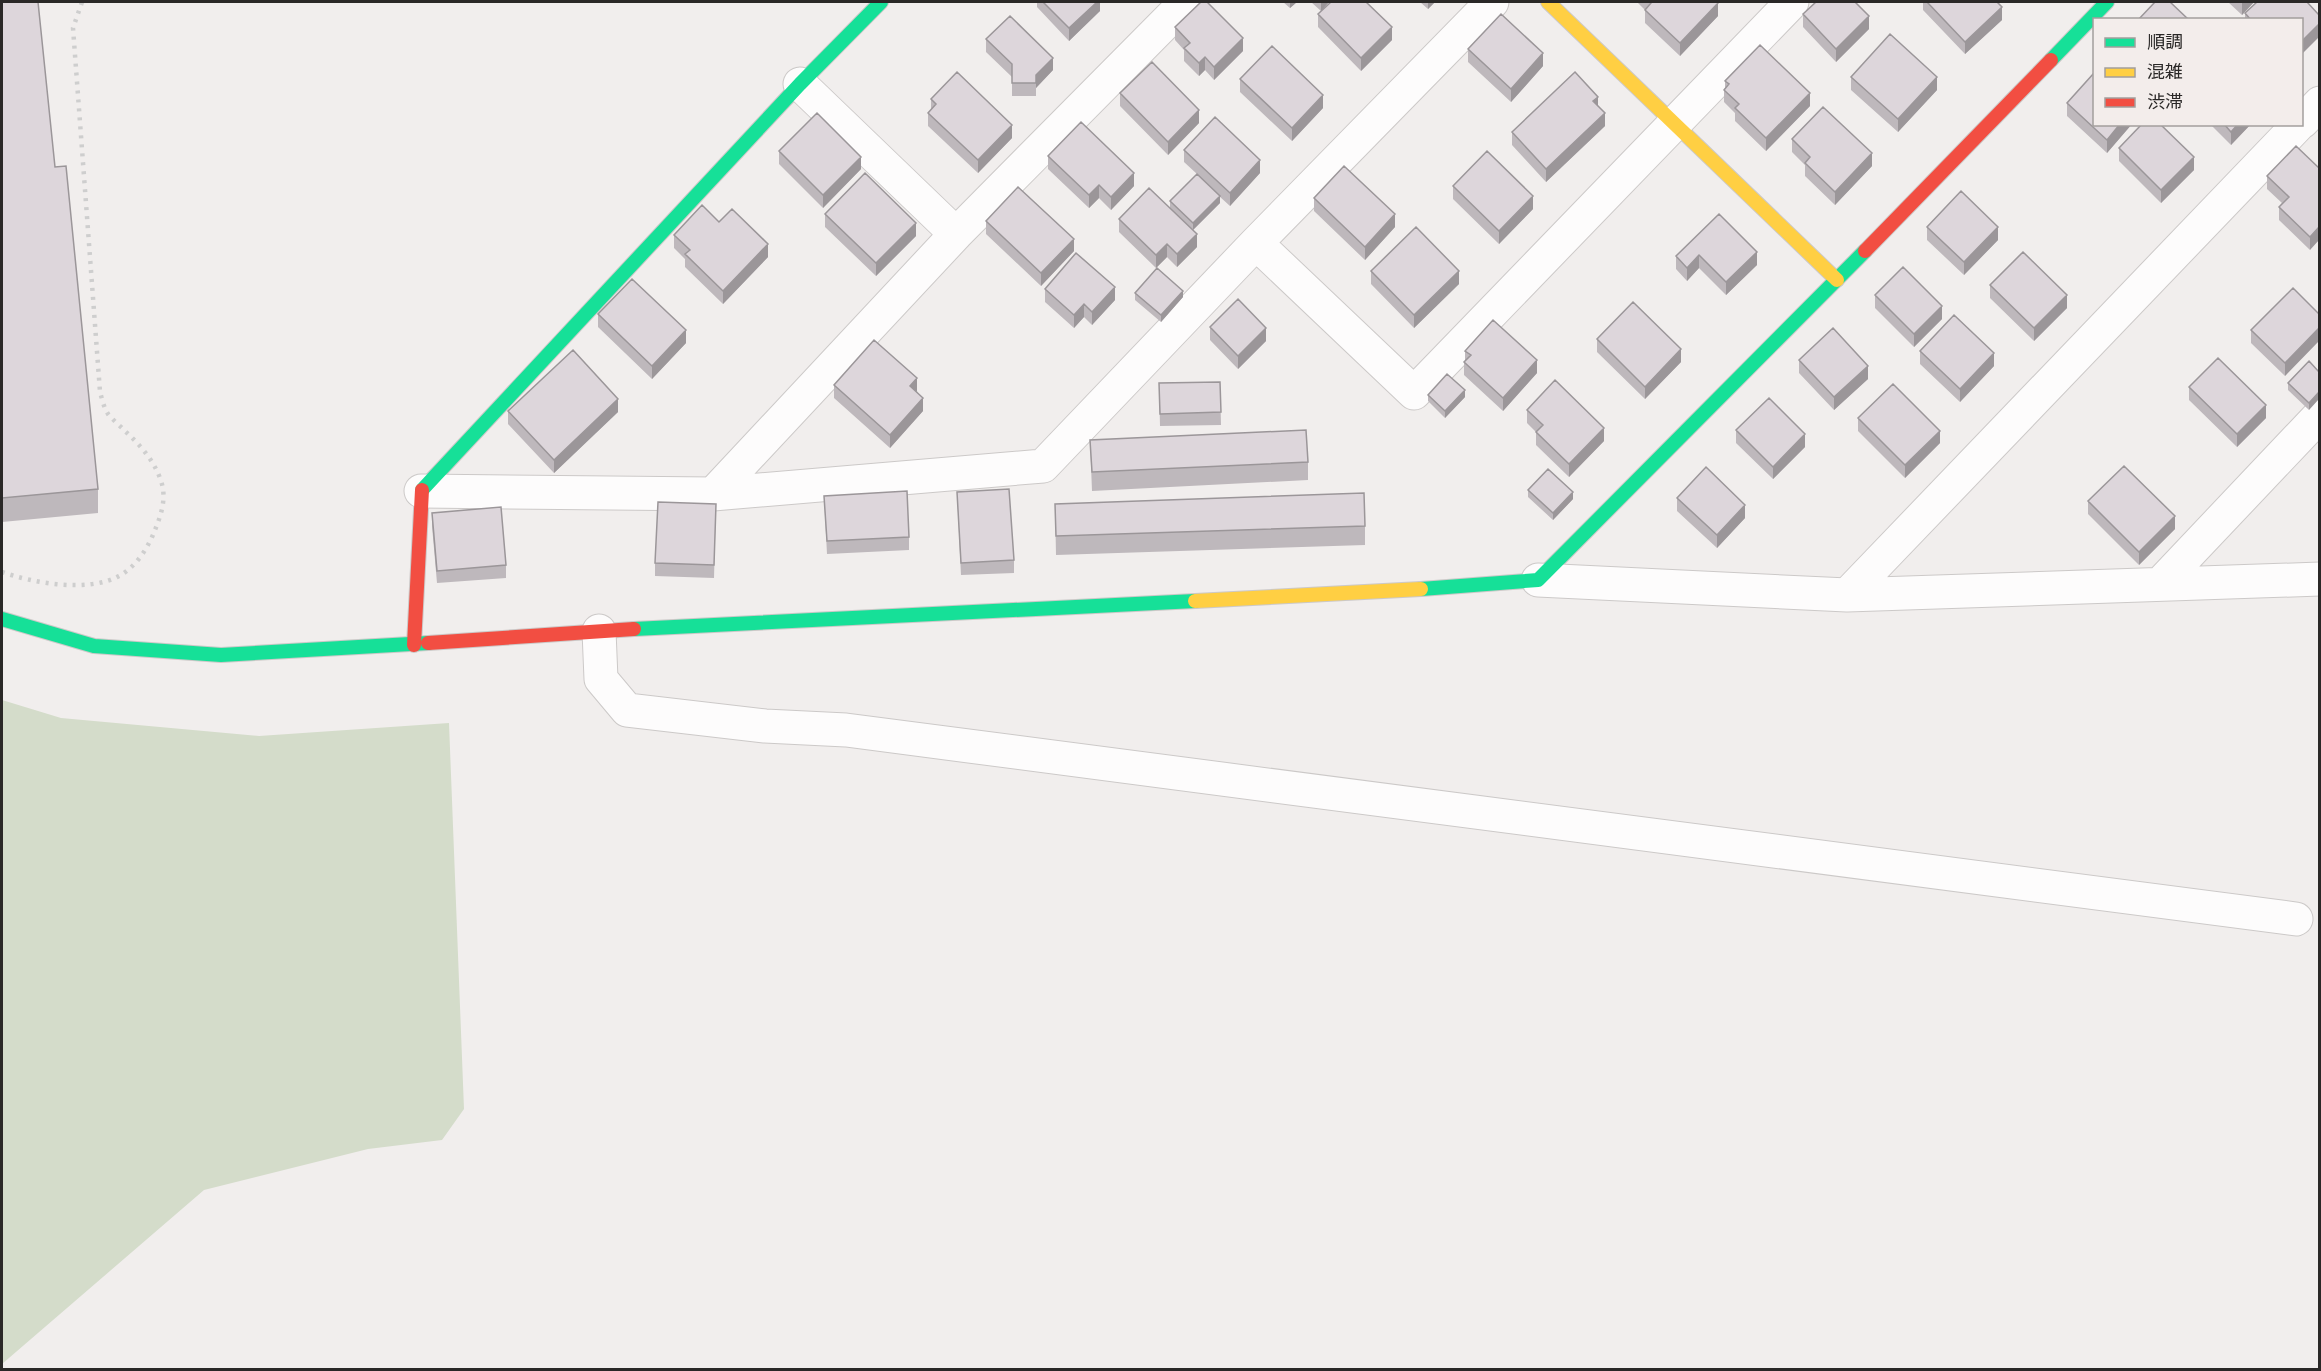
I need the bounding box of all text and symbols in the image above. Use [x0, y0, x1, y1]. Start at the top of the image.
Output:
legend [2093, 18, 2303, 126]
text: 順調 [2147, 31, 2183, 53]
text: 混雑 [2147, 61, 2183, 83]
text: 渋滞 [2147, 91, 2183, 113]

